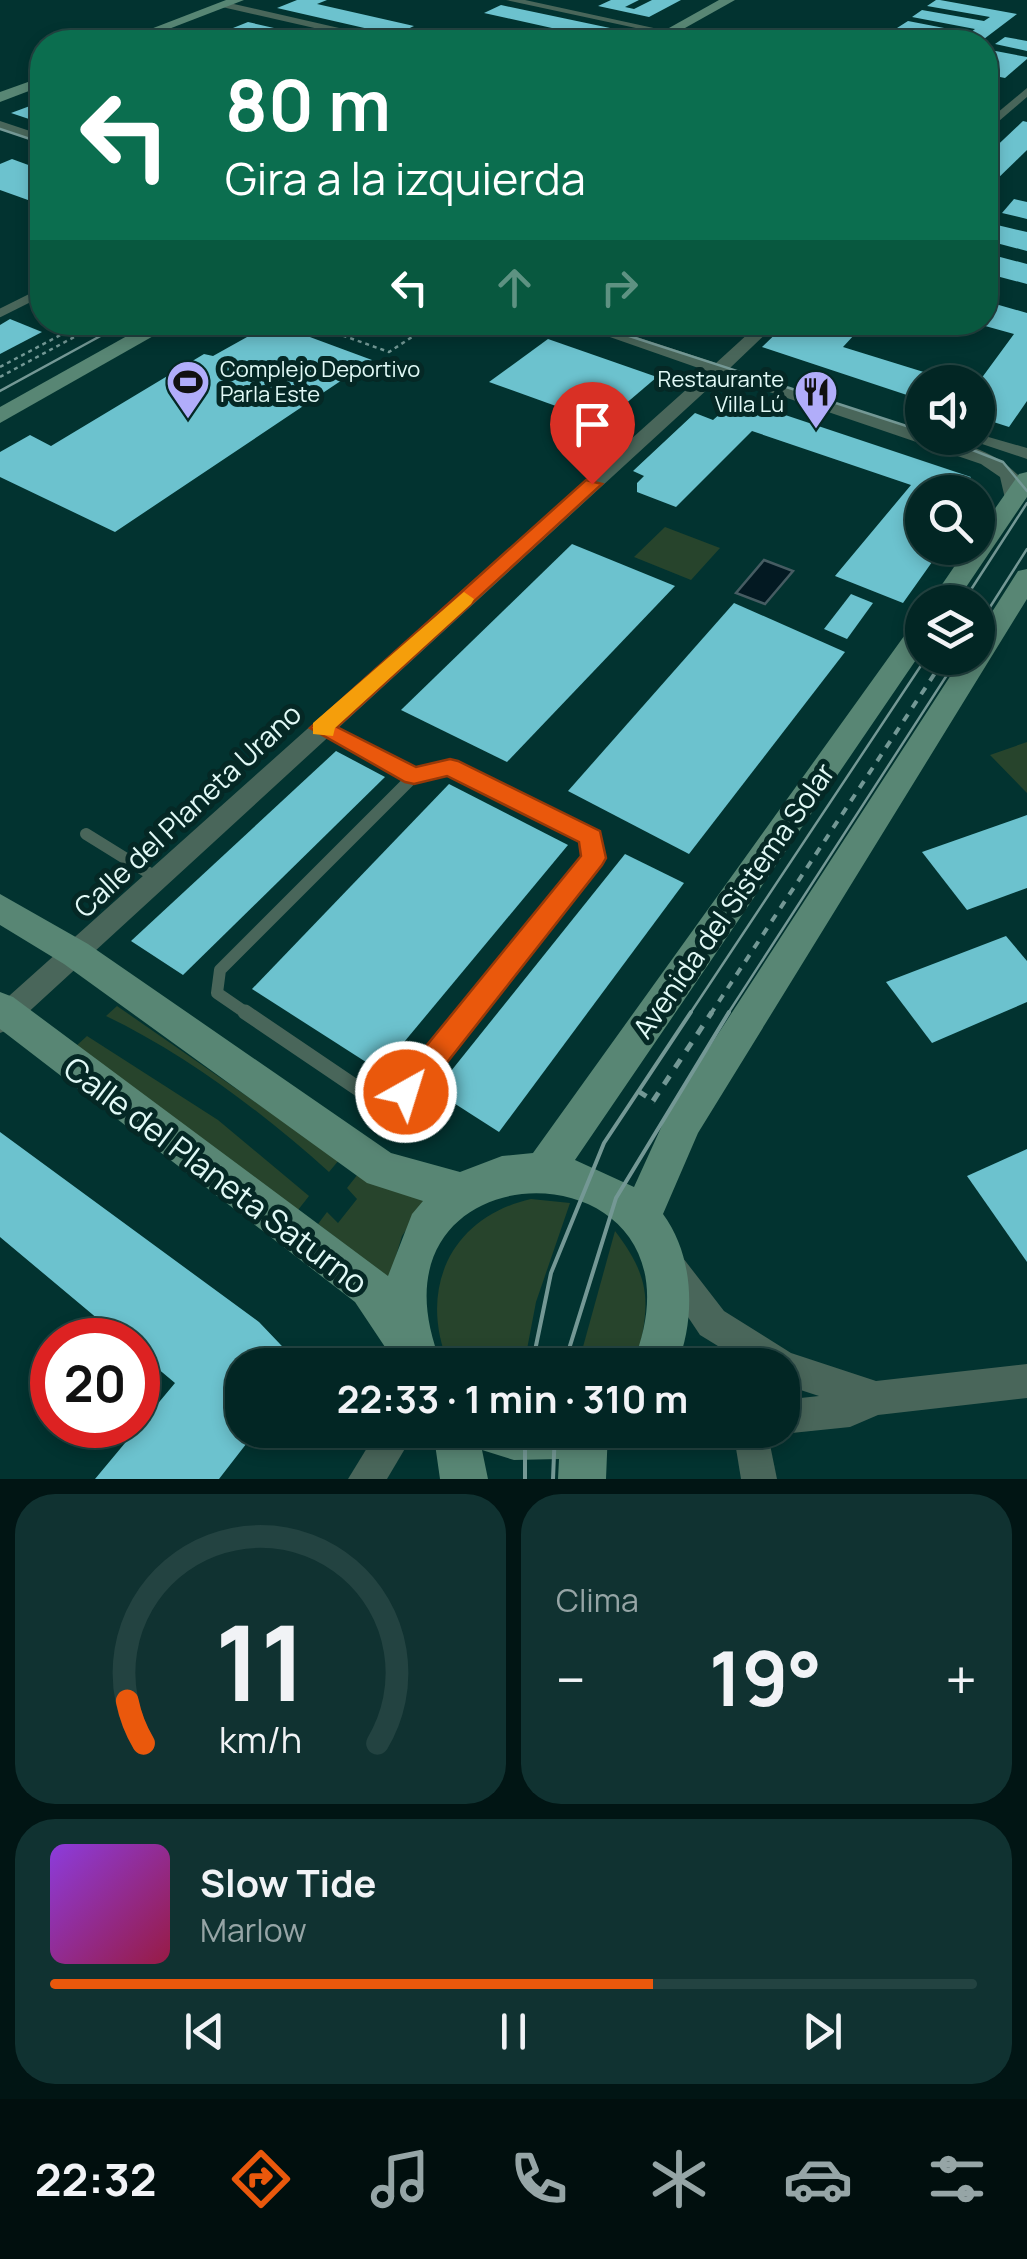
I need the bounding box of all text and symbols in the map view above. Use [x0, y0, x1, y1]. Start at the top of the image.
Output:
text: 80 m [225, 56, 391, 152]
icon: left [60, 70, 190, 200]
text: Gira a la izquierda [225, 147, 586, 209]
icon: left [382, 260, 437, 315]
icon: ahead [487, 260, 542, 315]
icon: right [592, 260, 647, 315]
place label: Complejo Deportivo Parla Este [220, 354, 420, 409]
sports icon: Complejo Deportivo Parla Este [165, 359, 211, 420]
place label: Restaurante Villa Lú [658, 364, 784, 419]
map controls [905, 365, 995, 675]
button: sound [905, 365, 995, 455]
restaurant icon: Restaurante Villa Lú [793, 369, 839, 430]
pin [550, 382, 635, 485]
icon: arrive [565, 397, 620, 452]
button: search [905, 475, 995, 565]
button: layers [905, 585, 995, 675]
street label: Calle del Planeta Urano [65, 695, 309, 925]
street label: Avenida del Sistema Solar [623, 755, 843, 1045]
position arrow [354, 1040, 458, 1144]
street label: Calle del Planeta Saturno [55, 1046, 377, 1304]
speed limit sign: 20 [30, 1318, 160, 1448]
text: 22:33 · 1 min · 310 m [337, 1372, 688, 1424]
text: Clima [556, 1578, 639, 1622]
text: 11 [215, 1590, 306, 1732]
text: 19° [709, 1626, 822, 1729]
text: − [556, 1641, 586, 1717]
text: + [945, 1641, 977, 1717]
text: km/h [219, 1715, 302, 1764]
text: Slow Tide [200, 1856, 377, 1908]
text: Marlow [200, 1908, 307, 1952]
icon: previous [177, 2004, 232, 2059]
icon: pause [486, 2004, 541, 2059]
icon: next [795, 2004, 850, 2059]
icon: directions [226, 2144, 296, 2214]
icon: music [365, 2144, 435, 2214]
icon: phone [504, 2144, 574, 2214]
icon: climate [644, 2144, 714, 2214]
icon: car [783, 2144, 853, 2214]
icon: filters [922, 2144, 992, 2214]
text: 22:32 [35, 2148, 157, 2210]

